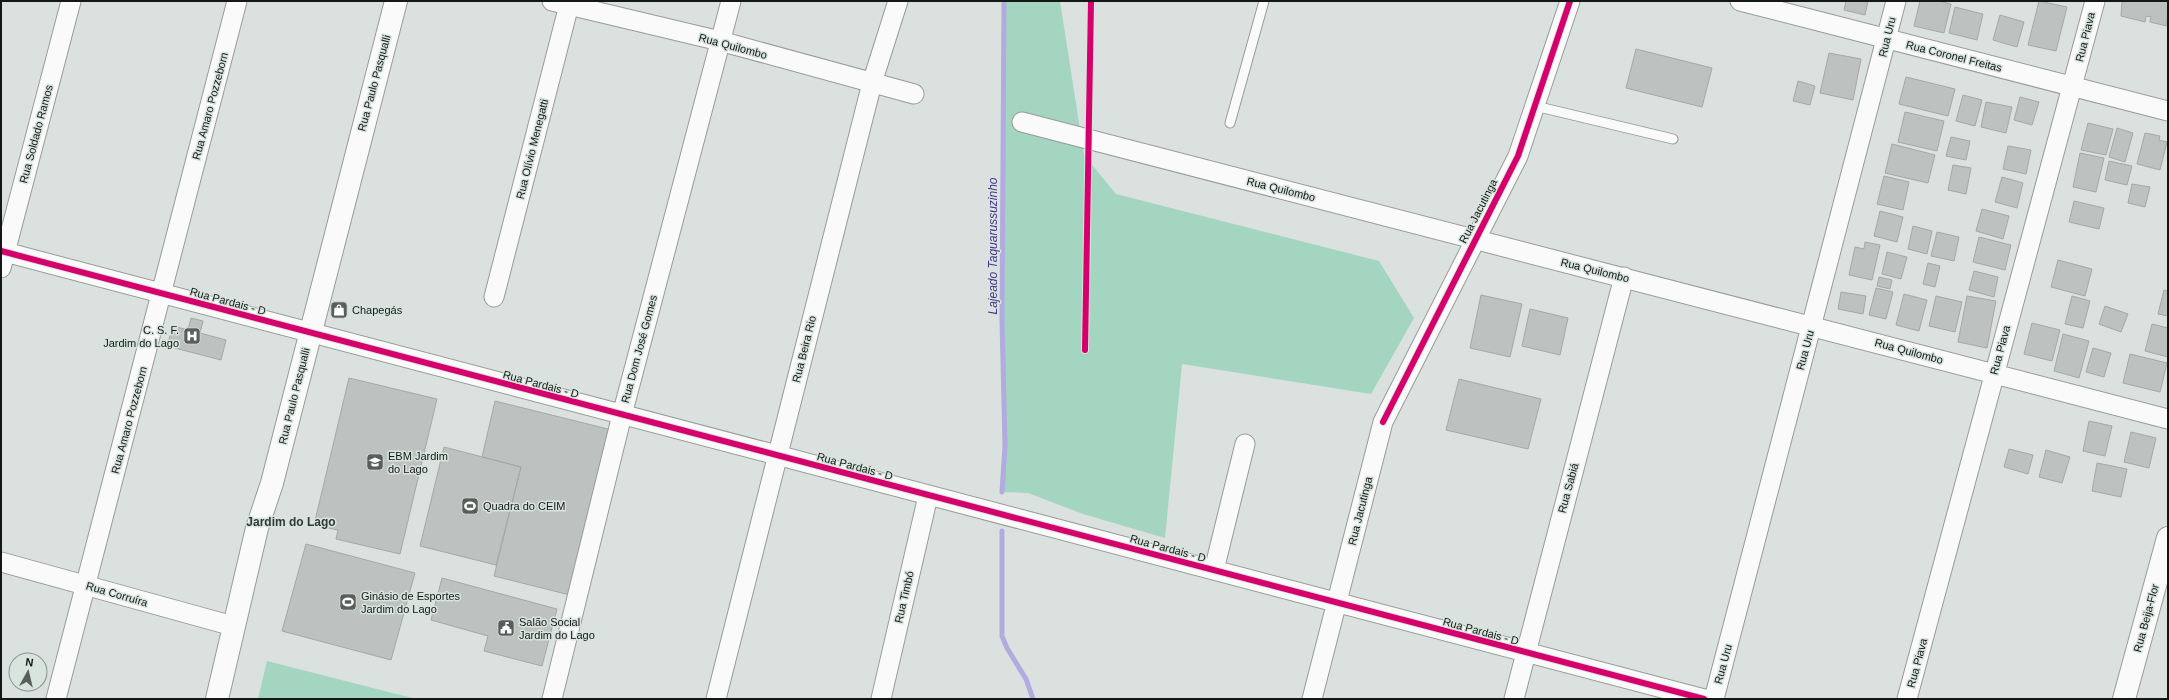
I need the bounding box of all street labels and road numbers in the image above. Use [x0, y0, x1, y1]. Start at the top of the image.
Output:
street label: Rua Piava [2073, 10, 2097, 63]
street label: Rua Uru [1876, 16, 1898, 58]
street label: Rua Quilombo [697, 31, 769, 61]
street label: Rua Paulo Pasqualli [355, 34, 393, 132]
street label: Rua Coronel Freitas [1905, 38, 2004, 74]
street label: Rua Amaro Pozzeborn [190, 51, 230, 161]
street label: Rua Soldado Ramos [17, 83, 55, 185]
street label: Rua Olívio Menegatti [514, 98, 550, 200]
street label: Rua Quilombo [1245, 175, 1317, 203]
street label: Rua Jacutinga [1457, 176, 1500, 245]
street label: Rua Quilombo [1559, 256, 1631, 284]
street label: Rua Pardais - D [189, 285, 267, 317]
street label: Rua Dom José Gomes [619, 293, 659, 404]
street label: Rua Beira Rio [790, 314, 818, 384]
street label: Rua Piava [1988, 323, 2013, 376]
street label: Rua Uru [1794, 329, 1816, 371]
street label: Rua Quilombo [1873, 336, 1945, 366]
street label: Rua Paulo Pasqualli [276, 346, 312, 446]
street label: Rua Amaro Pozzeborn [109, 365, 149, 475]
street label: Rua Pardais - D [502, 368, 580, 400]
street label: Rua Pardais - D [816, 450, 894, 482]
street label: Rua Sabiá [1556, 461, 1581, 514]
street label: Rua Jacutinga [1346, 475, 1375, 547]
street label: Rua Pardais - D [1129, 532, 1207, 564]
street label: Rua Timbó [892, 570, 916, 624]
street label: Rua Corruíra [85, 579, 150, 609]
street label: Rua Beija-Flor [2131, 582, 2161, 654]
street label: Rua Pardais - D [1442, 615, 1520, 647]
street label: Rua Piava [1905, 636, 1930, 689]
street label: Rua Uru [1712, 643, 1734, 685]

